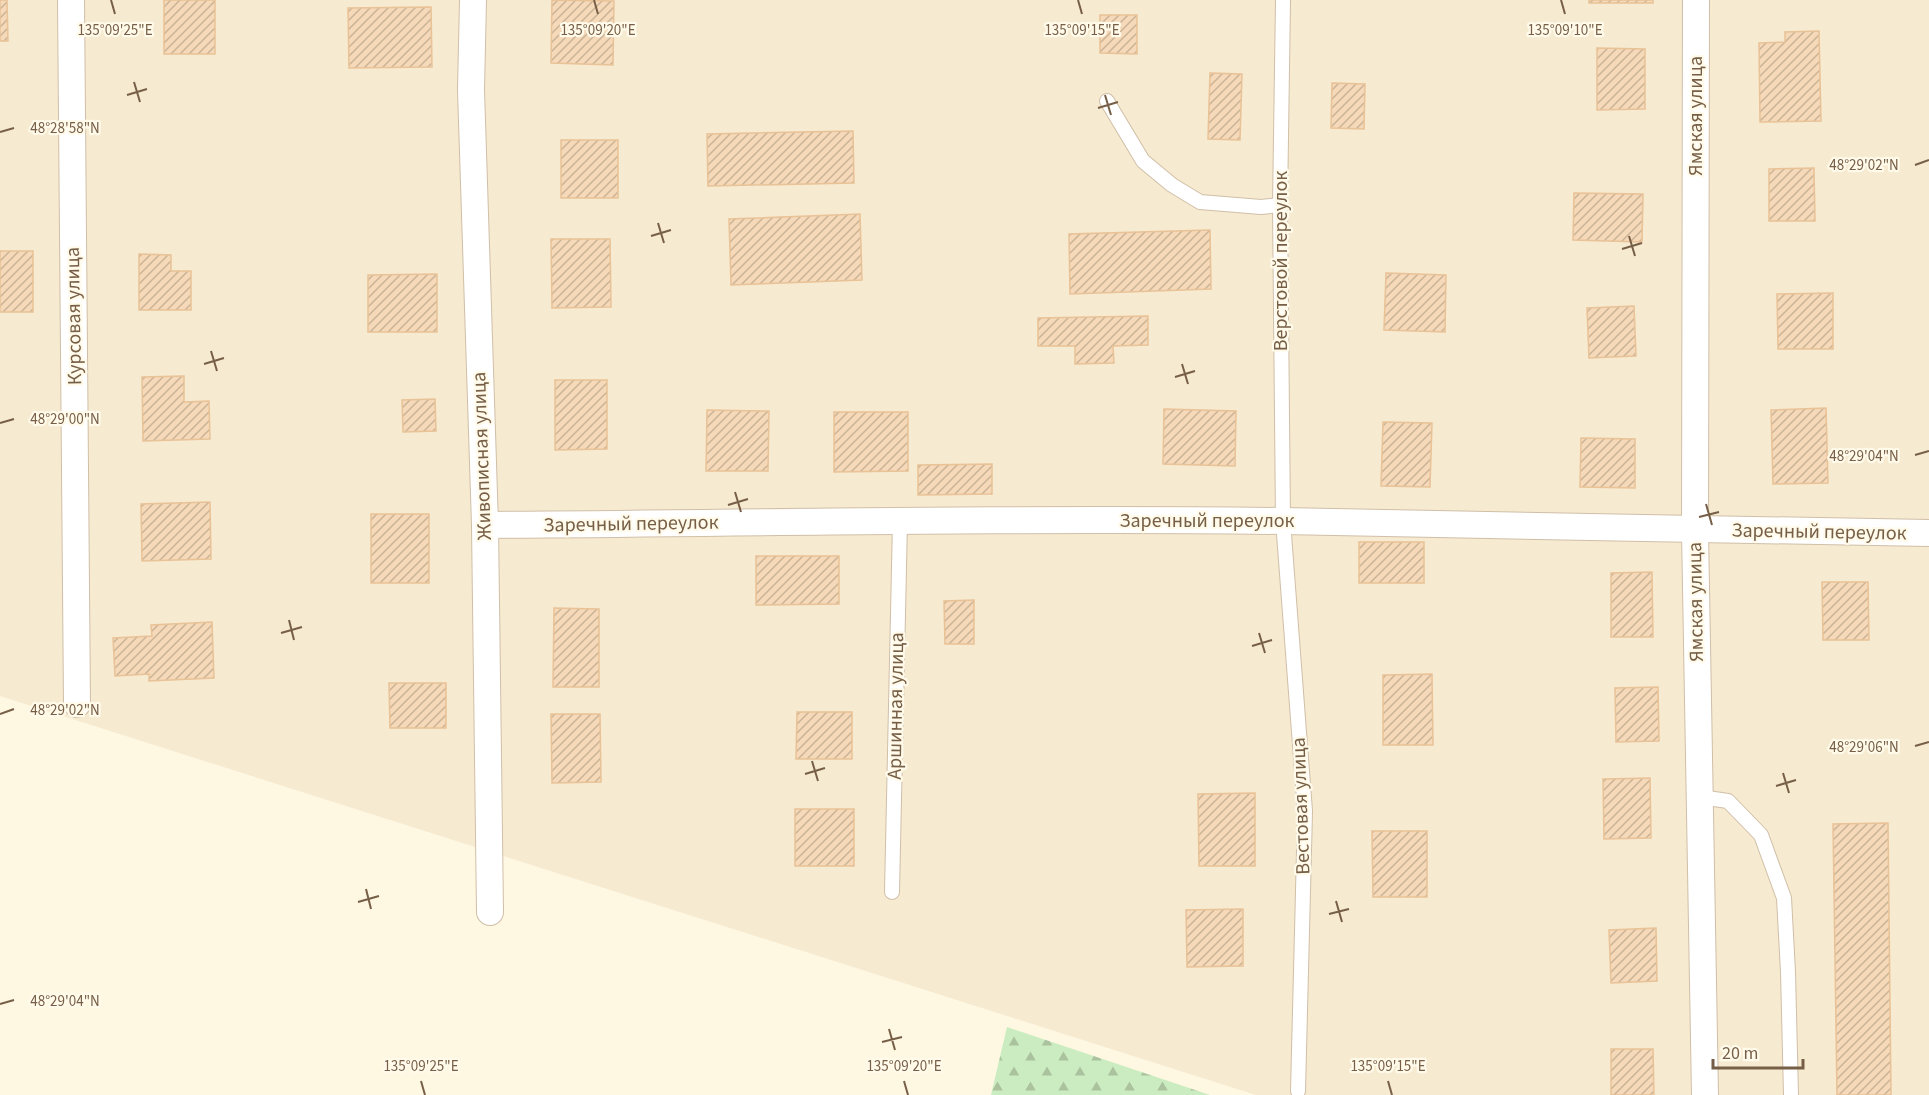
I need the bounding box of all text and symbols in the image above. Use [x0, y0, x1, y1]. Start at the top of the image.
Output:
text: 135°09'25"E [77, 20, 153, 41]
text: 135°09'20"E [560, 20, 636, 41]
text: 135°09'15"E [1044, 20, 1120, 41]
text: 135°09'10"E [1527, 20, 1603, 41]
street label: Ямская улица [1682, 56, 1710, 176]
text: 48°28'58"N [30, 118, 100, 139]
text: 48°29'02"N [1829, 155, 1899, 176]
street label: Верстовой переулок [1267, 171, 1295, 351]
street label: Курсовая улица [59, 247, 89, 385]
street label: Живописная улица [465, 371, 499, 541]
text: 48°29'00"N [30, 409, 100, 430]
text: 48°29'04"N [1829, 446, 1899, 467]
street label: Заречный переулок [1119, 507, 1295, 535]
street label: Заречный переулок [543, 508, 719, 540]
street label: Заречный переулок [1731, 516, 1907, 548]
street label: Ямская улица [1681, 542, 1711, 662]
street label: Аршинная улица [881, 632, 911, 780]
text: 48°29'02"N [30, 700, 100, 721]
street label: Вестовая улица [1285, 737, 1317, 875]
text: 48°29'06"N [1829, 737, 1899, 758]
text: 48°29'04"N [30, 991, 100, 1012]
scale bar [1713, 1032, 1803, 1070]
text: 20 m [1722, 1041, 1758, 1066]
text: 135°09'25"E [383, 1056, 459, 1077]
text: 135°09'20"E [866, 1056, 942, 1077]
text: 135°09'15"E [1350, 1056, 1426, 1077]

